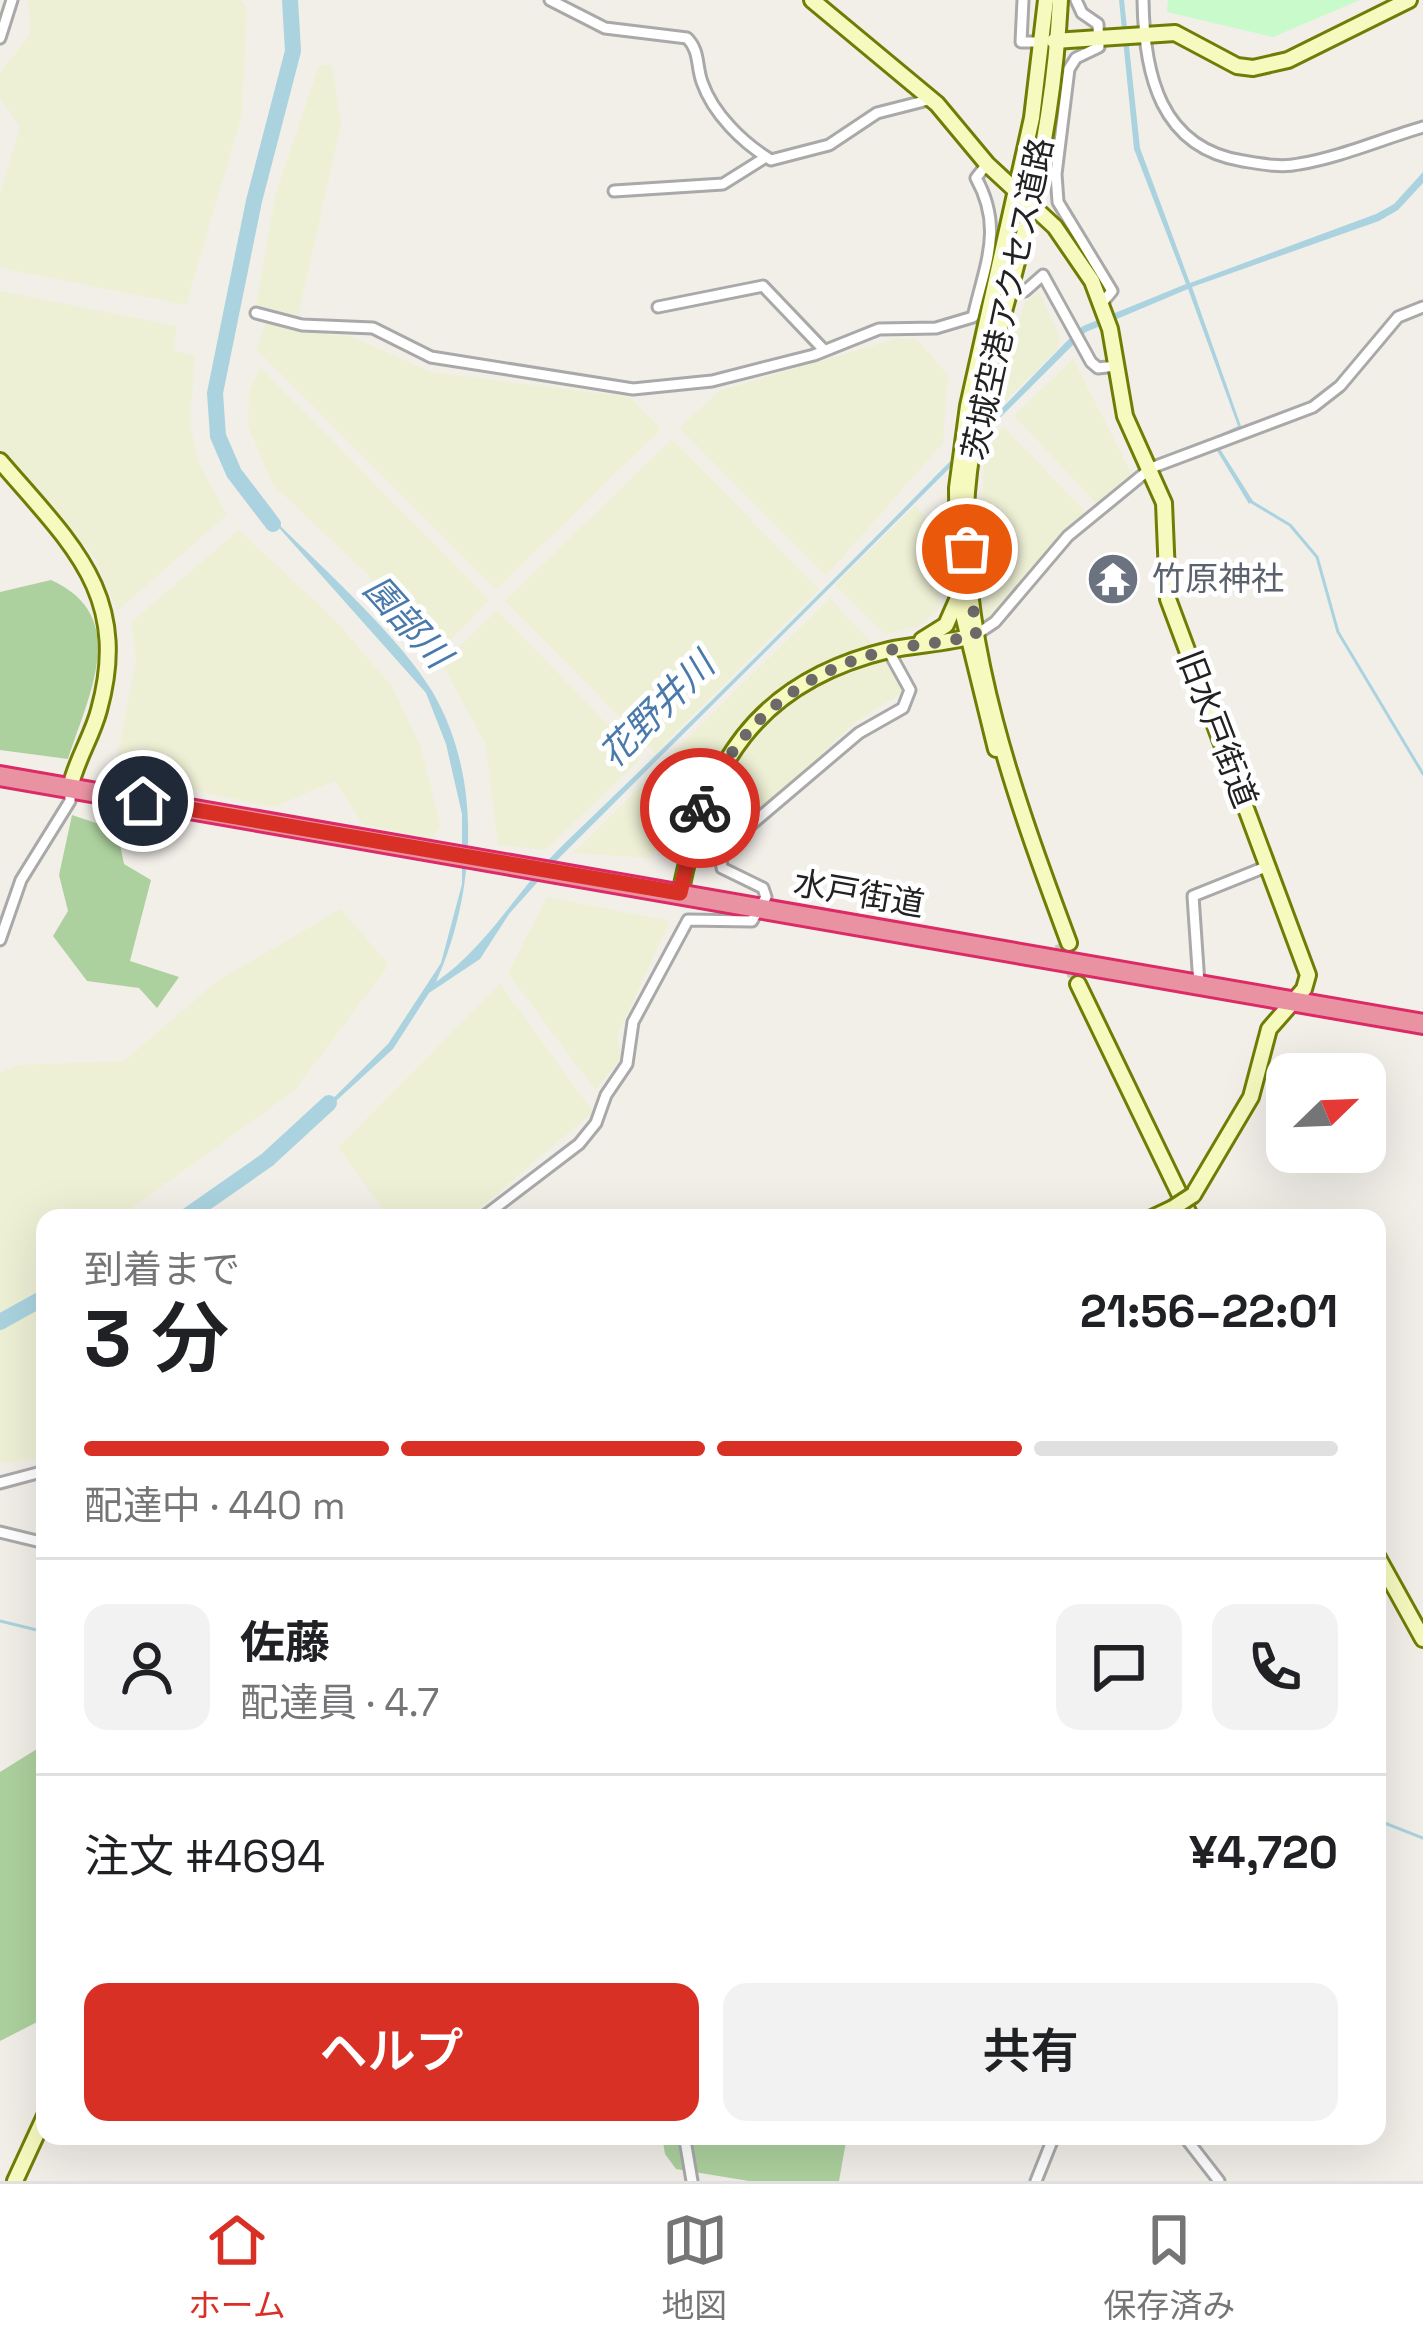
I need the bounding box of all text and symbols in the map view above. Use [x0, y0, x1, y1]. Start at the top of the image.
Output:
street label: 茨城空港アクセス道路 [953, 134, 1063, 464]
pin [916, 498, 1018, 600]
icon: bag [934, 516, 1000, 582]
temple icon: 竹原神社 [1085, 551, 1141, 607]
place label: 竹原神社 [1152, 558, 1284, 600]
water label: 園部川 [354, 566, 463, 680]
water label: 花野井川 [590, 640, 727, 777]
street label: 旧水戸街道 [1168, 644, 1266, 814]
courier [640, 748, 760, 868]
pin [92, 750, 194, 852]
icon: home [110, 768, 176, 834]
icon: bike [667, 775, 733, 841]
street label: 水戸街道 [790, 862, 928, 926]
north arrow [1266, 1053, 1386, 1173]
map controls [1266, 1053, 1386, 1173]
text: 到着まで [84, 1245, 240, 1294]
text: 21:56–22:01 [1080, 1283, 1338, 1340]
text: 3 分 [84, 1289, 229, 1389]
text: 配達中 · 440 m [84, 1481, 346, 1530]
button: person [84, 1604, 210, 1730]
button: chat [1056, 1604, 1182, 1730]
button: phone [1212, 1604, 1338, 1730]
text: 佐藤 [240, 1614, 330, 1671]
text: 配達員 · 4.7 [240, 1678, 439, 1727]
text: ¥4,720 [1189, 1824, 1338, 1881]
text: 注文 #4694 [84, 1828, 325, 1885]
button: ヘルプ [84, 1983, 699, 2121]
button: 共有 [723, 1983, 1338, 2121]
tab: ホーム [188, 2207, 286, 2327]
tab: 地図 [662, 2207, 728, 2327]
tab: 保存済み [1103, 2207, 1235, 2327]

